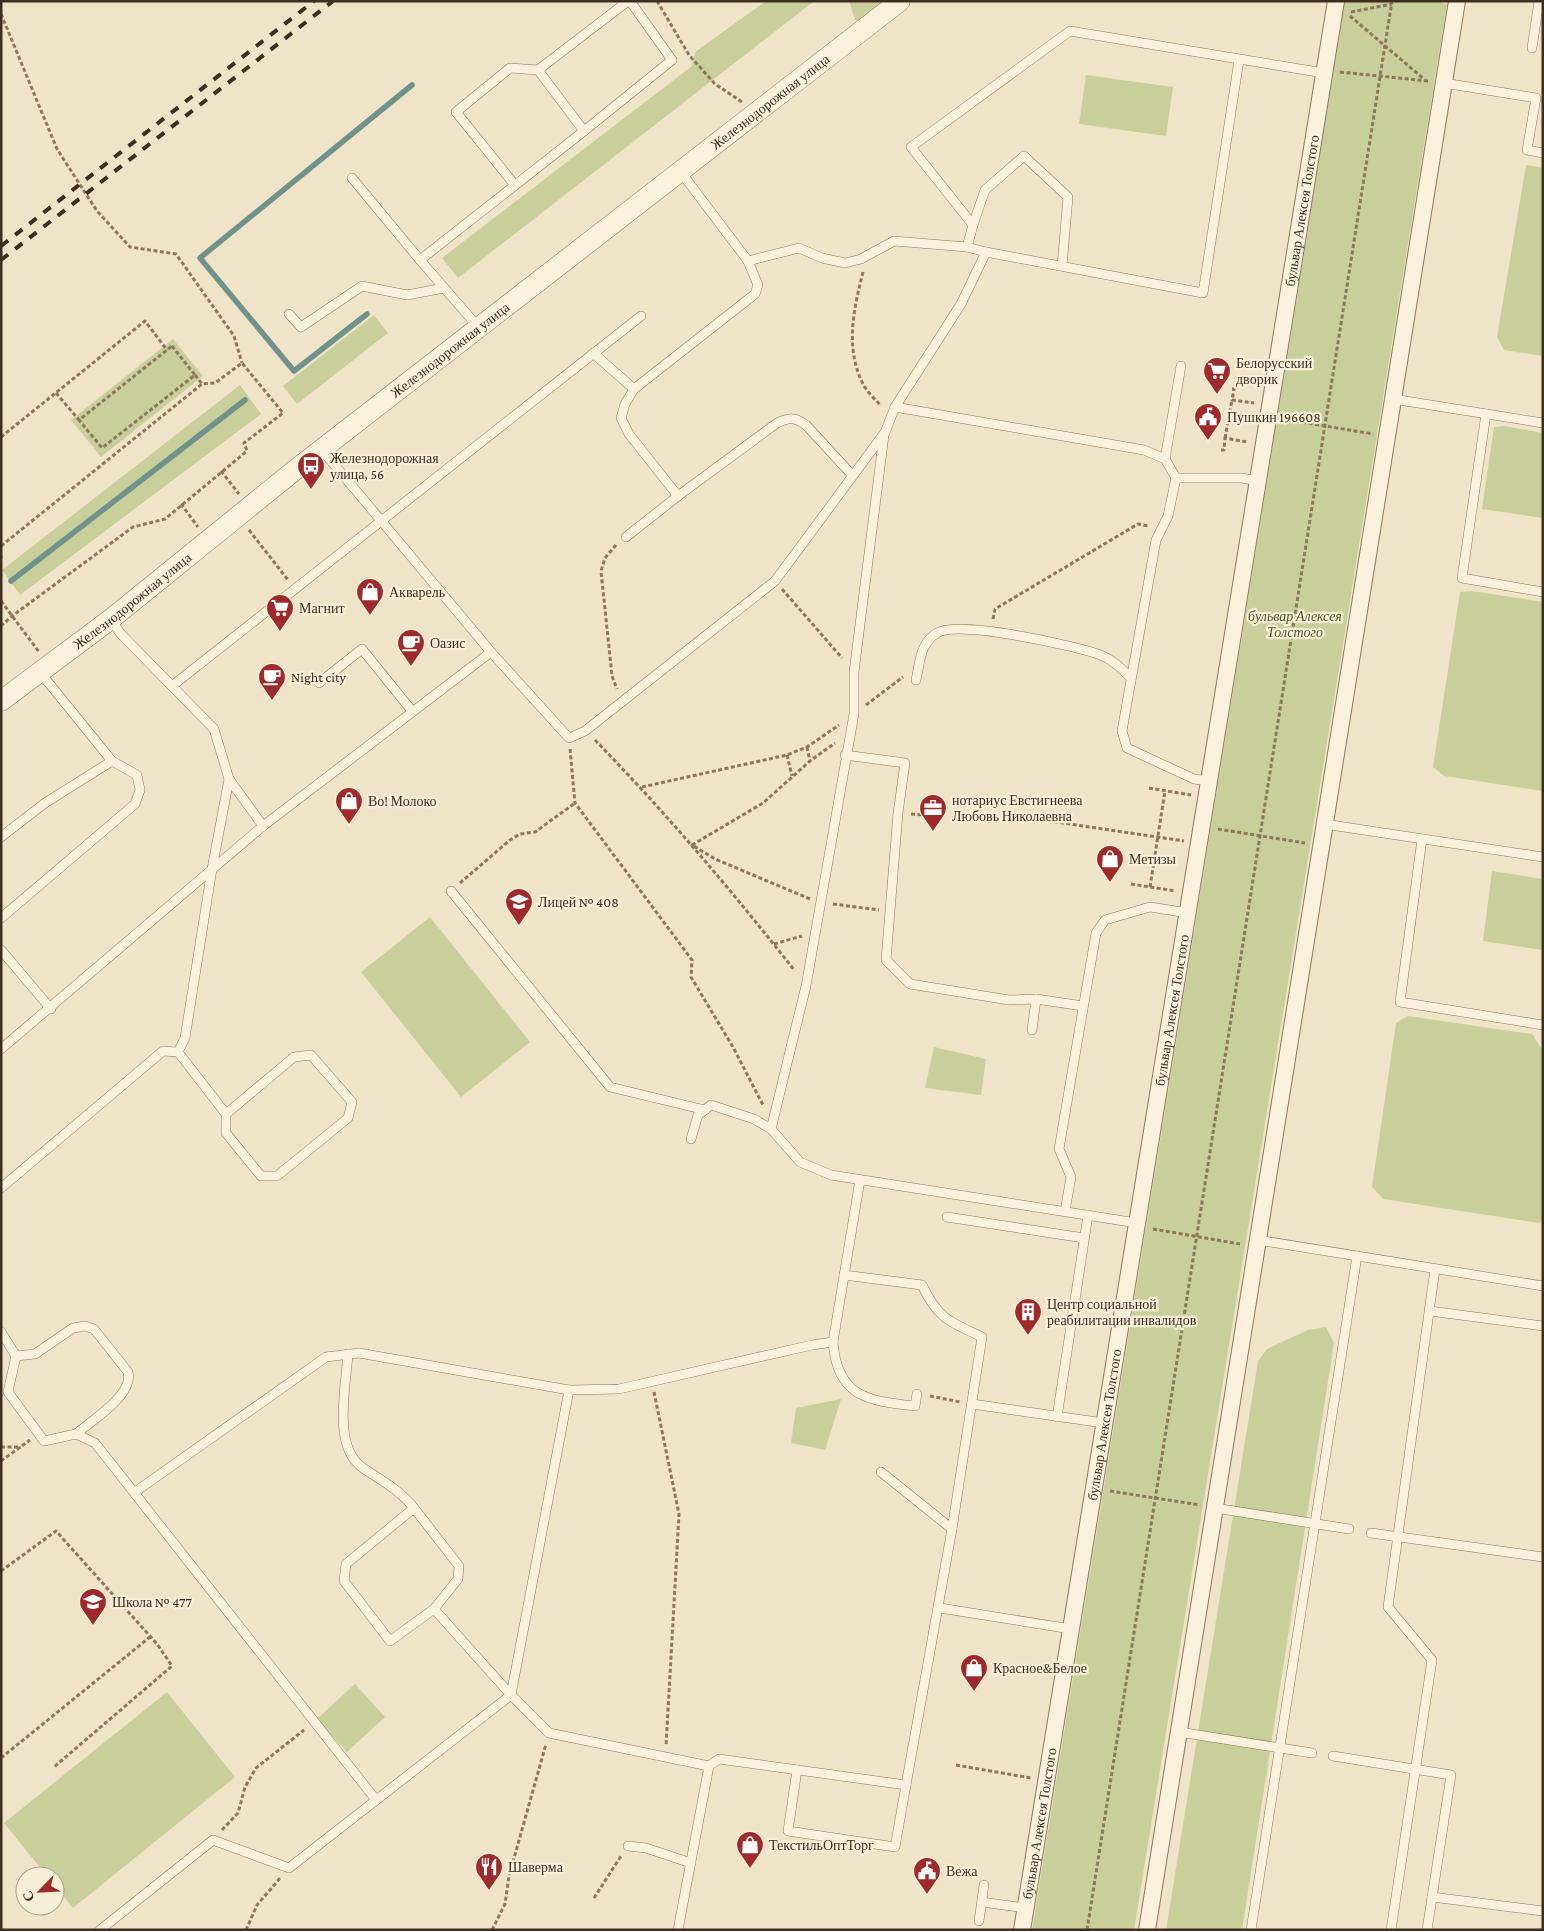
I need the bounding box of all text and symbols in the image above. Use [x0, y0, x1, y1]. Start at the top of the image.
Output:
street label: Железнодорожная улица [707, 50, 833, 153]
street label: бульвар Алексея Толстого [1282, 134, 1322, 287]
street label: Железнодорожная улица [387, 298, 513, 401]
place label: Белорусский дворик [1236, 355, 1313, 387]
supermarket icon: Белорусский дворик [1202, 356, 1232, 395]
public building icon: Пушкин 196608 [1193, 402, 1223, 441]
place label: Пушкин 196608 [1227, 409, 1321, 425]
place label: Железнодорожная улица, 56 [330, 450, 439, 482]
bus stop icon: Железнодорожная улица, 56 [296, 451, 326, 490]
street label: Железнодорожная улица [70, 549, 195, 652]
shop icon: Акварель [355, 577, 385, 616]
place label: Акварель [389, 584, 445, 600]
supermarket icon: Магнит [265, 593, 295, 632]
place label: Магнит [299, 600, 345, 616]
park label: бульвар Алексея Толстого [1248, 608, 1342, 640]
cafe icon: Оазис [396, 628, 426, 667]
place label: Оазис [430, 635, 466, 651]
cafe icon: Night city [257, 662, 287, 701]
place label: Night city [291, 669, 346, 685]
shop icon: Во! Молоко [334, 786, 364, 825]
place label: нотариус Евстигнеева Любовь Николаевна [952, 792, 1083, 824]
place label: Во! Молоко [368, 793, 437, 809]
office icon: нотариус Евстигнеева Любовь Николаевна [918, 793, 948, 832]
shop icon: Метизы [1095, 844, 1125, 883]
place label: Метизы [1129, 851, 1177, 867]
school or university icon: Лицей № 408 [504, 887, 534, 926]
place label: Лицей № 408 [538, 894, 619, 910]
street label: бульвар Алексея Толстого [1152, 933, 1192, 1087]
place label: Центр социальной реабилитации инвалидов [1047, 1296, 1197, 1328]
building icon: Центр социальной реабилитации инвалидов [1013, 1297, 1043, 1336]
street label: бульвар Алексея Толстого [1084, 1348, 1124, 1501]
school or university icon: Школа № 477 [78, 1587, 108, 1626]
place label: Школа № 477 [112, 1594, 192, 1610]
shop icon: Красное&Белое [959, 1653, 989, 1692]
place label: Красное&Белое [993, 1660, 1087, 1676]
street label: бульвар Алексея Толстого [1019, 1747, 1060, 1900]
shop icon: ТекстильОптТорг [735, 1830, 765, 1869]
place label: ТекстильОптТорг [769, 1837, 874, 1853]
restaurant icon: Шаверма [474, 1852, 504, 1891]
public building icon: Вежа [912, 1856, 942, 1895]
place label: Шаверма [508, 1859, 564, 1875]
place label: Вежа [946, 1863, 978, 1879]
north arrow [15, 1866, 65, 1916]
text: С [19, 1888, 37, 1904]

